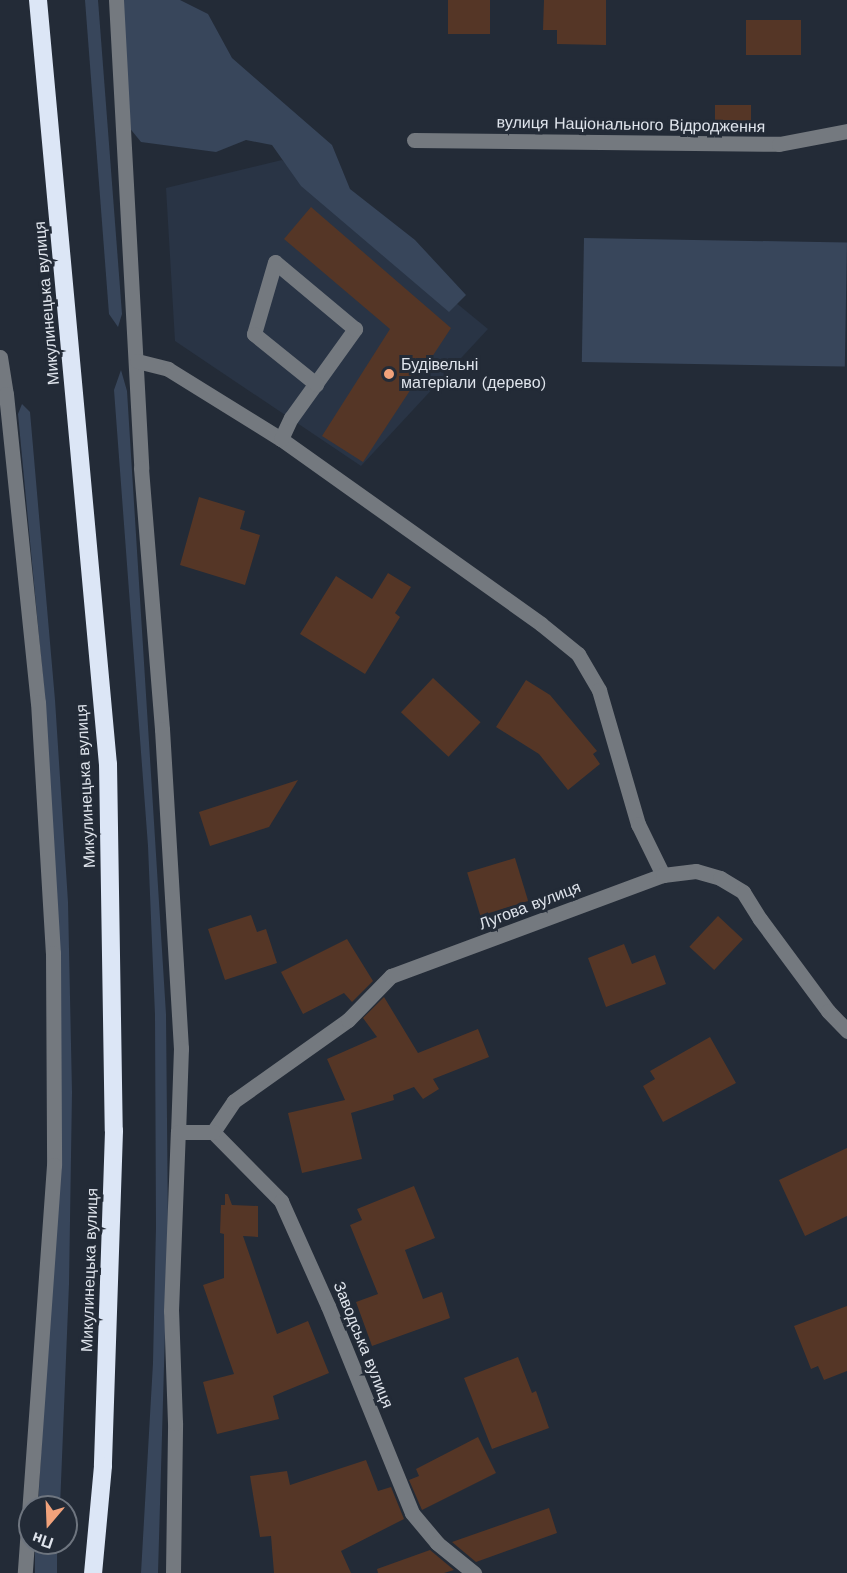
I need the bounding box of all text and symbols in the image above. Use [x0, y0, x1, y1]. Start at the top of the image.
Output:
street label: вулиця Національного Відродження [497, 113, 765, 137]
street label: Микулинецька вулиця [30, 220, 64, 386]
place label: Будівельні матеріали (дерево) [401, 355, 546, 393]
marker: Будівельні матеріали (дерево) [382, 367, 396, 381]
street label: Микулинецька вулиця [72, 704, 100, 868]
street label: Лугова вулиця [476, 878, 584, 934]
street label: Микулинецька вулиця [78, 1188, 102, 1352]
street label: Заводська вулиця [329, 1279, 397, 1411]
north arrow [18, 1495, 78, 1555]
text: Пн [30, 1528, 56, 1553]

